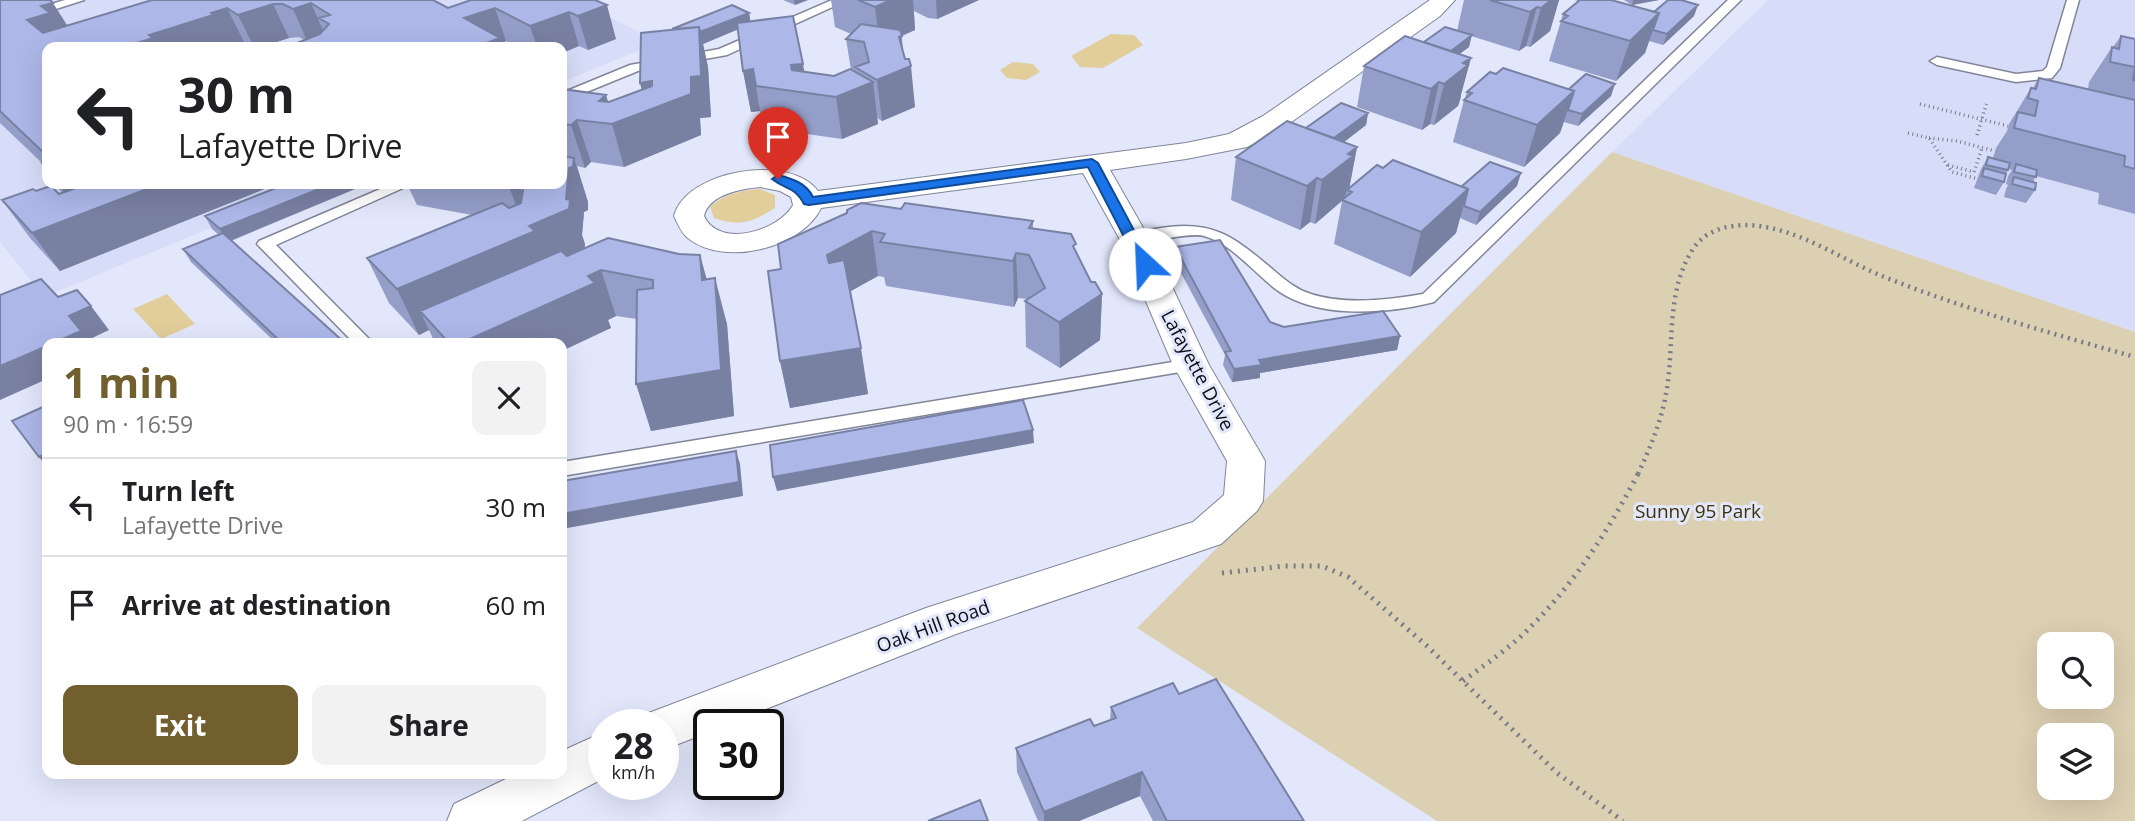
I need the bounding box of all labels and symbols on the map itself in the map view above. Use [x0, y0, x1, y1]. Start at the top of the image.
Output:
pin [748, 107, 808, 179]
position arrow [1108, 227, 1182, 301]
street label: Lafayette Drive [1155, 305, 1241, 435]
park label: Sunny 95 Park [1635, 498, 1761, 524]
street label: Oak Hill Road [873, 593, 993, 659]
speed limit sign: 30 [693, 709, 784, 800]

